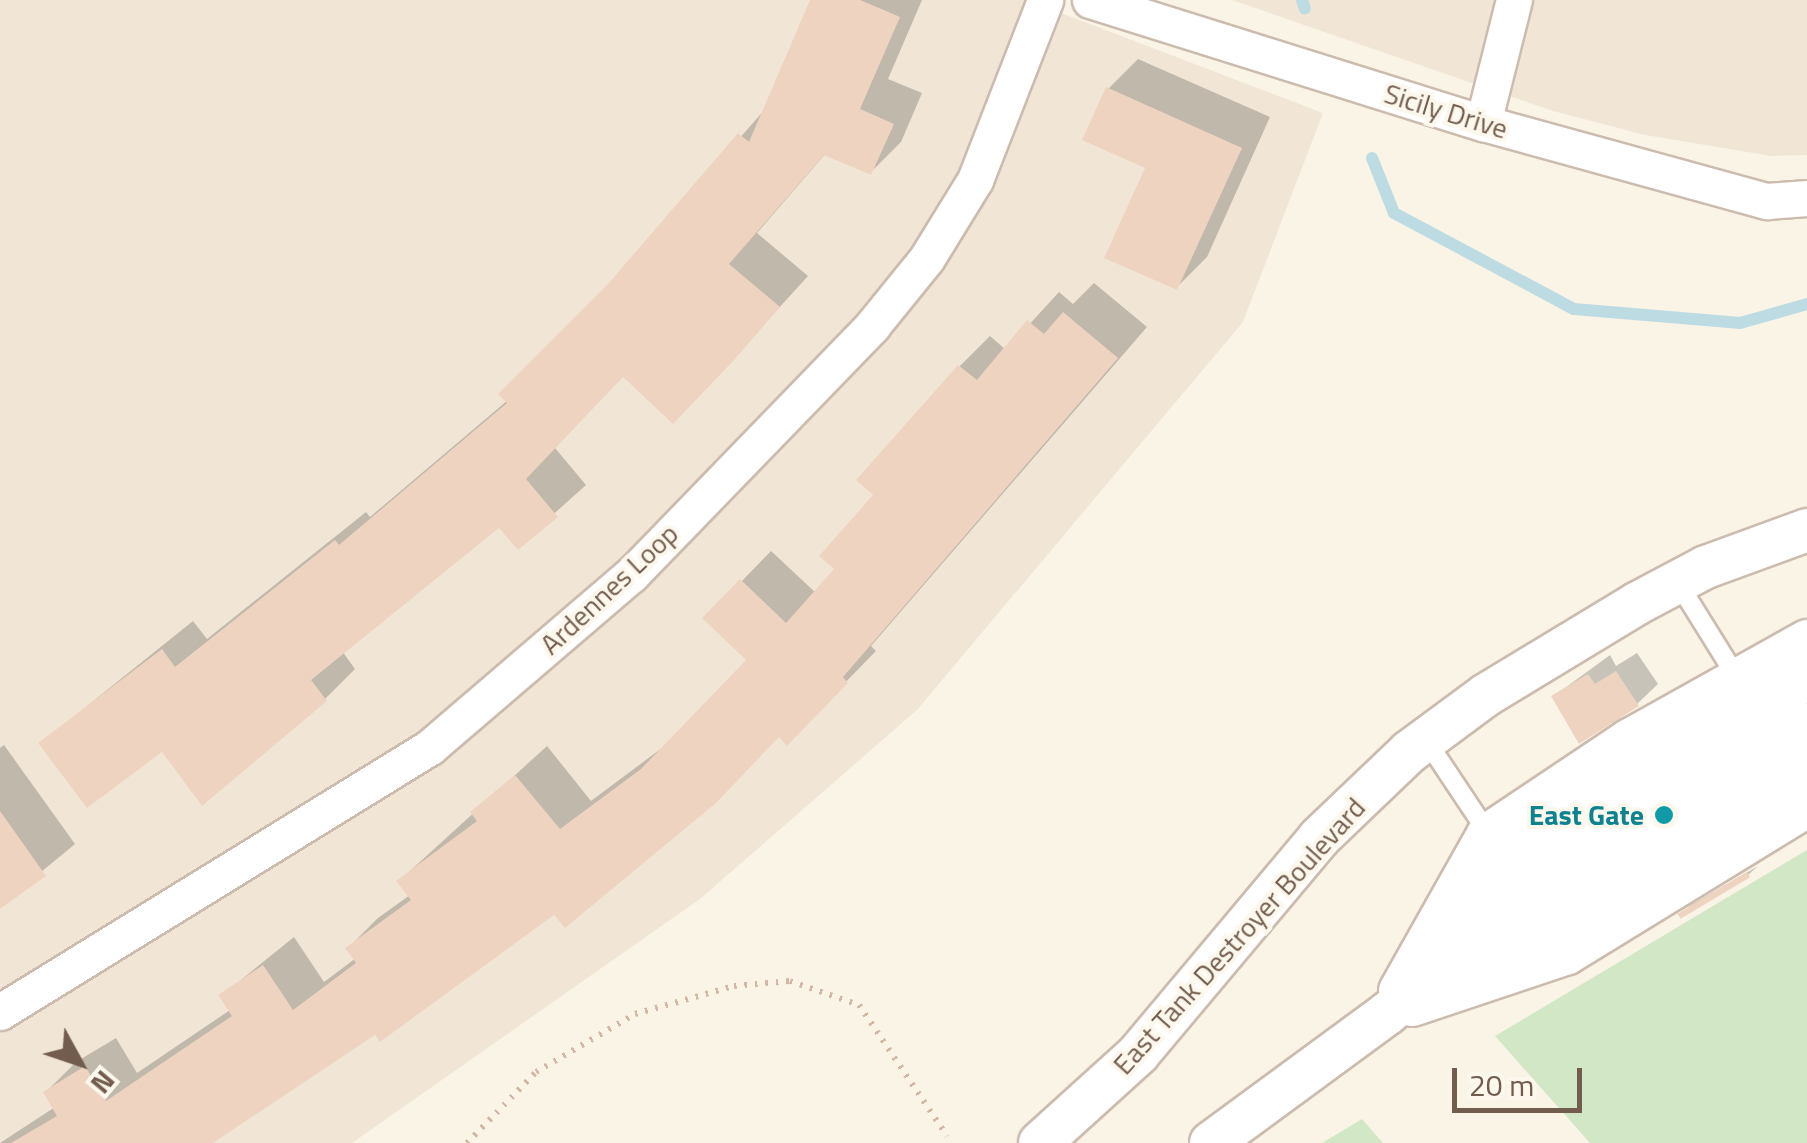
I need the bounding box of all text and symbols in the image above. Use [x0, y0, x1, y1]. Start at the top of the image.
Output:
street label: Sicily Drive [1380, 76, 1512, 146]
street label: Ardennes Loop [533, 517, 685, 661]
street label: East Tank Destroyer Boulevard [1106, 791, 1372, 1081]
place label: East Gate [1529, 798, 1644, 832]
marker: East Gate [1653, 804, 1675, 826]
north arrow [30, 1013, 130, 1113]
scale bar [1457, 1048, 1587, 1110]
text: N [81, 1061, 126, 1104]
text: 20 m [1469, 1062, 1534, 1108]

